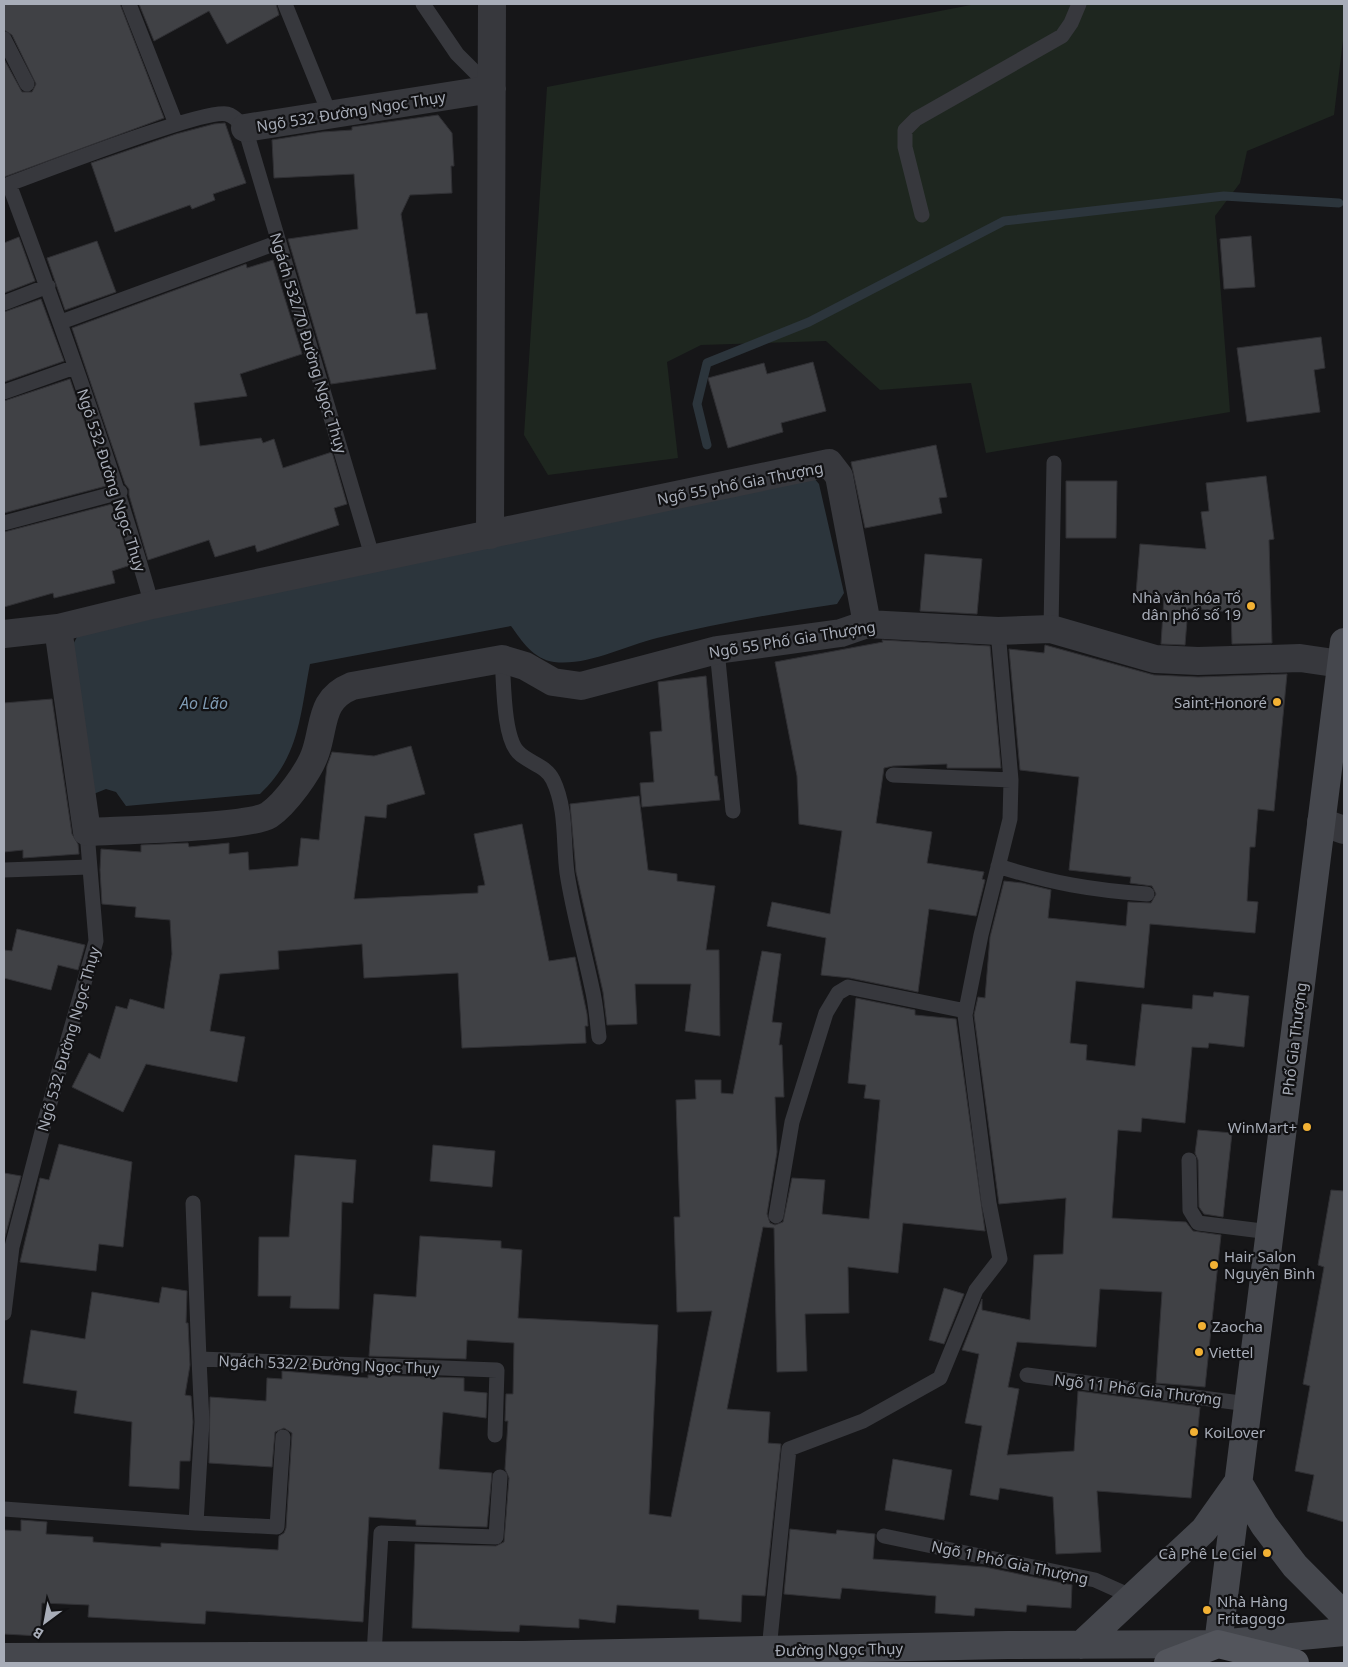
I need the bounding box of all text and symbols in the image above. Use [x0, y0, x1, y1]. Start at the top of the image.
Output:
street label: Ngõ 532 Đường Ngọc Thụy [255, 86, 447, 136]
street label: Ngách 532/70 Đường Ngọc Thụy [266, 230, 352, 456]
street label: Ngõ 532 Đường Ngọc Thụy [73, 386, 151, 574]
street label: Ngõ 55 phố Gia Thượng [655, 457, 825, 509]
place label: Nhà văn hóa Tổ dân phố số 19 [1132, 587, 1241, 624]
marker: Nhà văn hóa Tổ dân phố số 19 [1245, 600, 1257, 612]
street label: Ngõ 55 Phố Gia Thượng [707, 616, 877, 662]
water label: Ao Lão [179, 692, 228, 714]
place label: Saint-Honoré [1174, 692, 1267, 712]
marker: Saint-Honoré [1271, 696, 1283, 708]
street label: Ngõ 532 Đường Ngọc Thụy [32, 944, 104, 1134]
street label: Phố Gia Thượng [1277, 981, 1311, 1097]
place label: WinMart+ [1228, 1117, 1297, 1137]
marker: WinMart+ [1301, 1121, 1313, 1133]
place label: Hair Salon Nguyên Bình [1224, 1246, 1315, 1283]
marker: Hair Salon Nguyên Bình [1208, 1259, 1220, 1271]
place label: Zaocha [1212, 1316, 1263, 1336]
marker: Zaocha [1196, 1320, 1208, 1332]
place label: Viettel [1209, 1342, 1254, 1362]
marker: Viettel [1193, 1346, 1205, 1358]
street label: Ngách 532/2 Đường Ngọc Thụy [218, 1350, 440, 1378]
street label: Ngõ 11 Phố Gia Thượng [1053, 1369, 1223, 1409]
place label: KoiLover [1204, 1422, 1265, 1442]
marker: KoiLover [1188, 1426, 1200, 1438]
street label: Ngõ 1 Phố Gia Thượng [930, 1536, 1090, 1588]
place label: Cà Phê Le Ciel [1159, 1543, 1257, 1563]
marker: Cà Phê Le Ciel [1261, 1547, 1273, 1559]
place label: Nhà Hàng Fritagogo [1217, 1591, 1288, 1628]
north arrow [20, 1597, 70, 1647]
marker: Nhà Hàng Fritagogo [1201, 1604, 1213, 1616]
text: B [29, 1623, 47, 1644]
street label: Đường Ngọc Thụy [775, 1638, 904, 1660]

